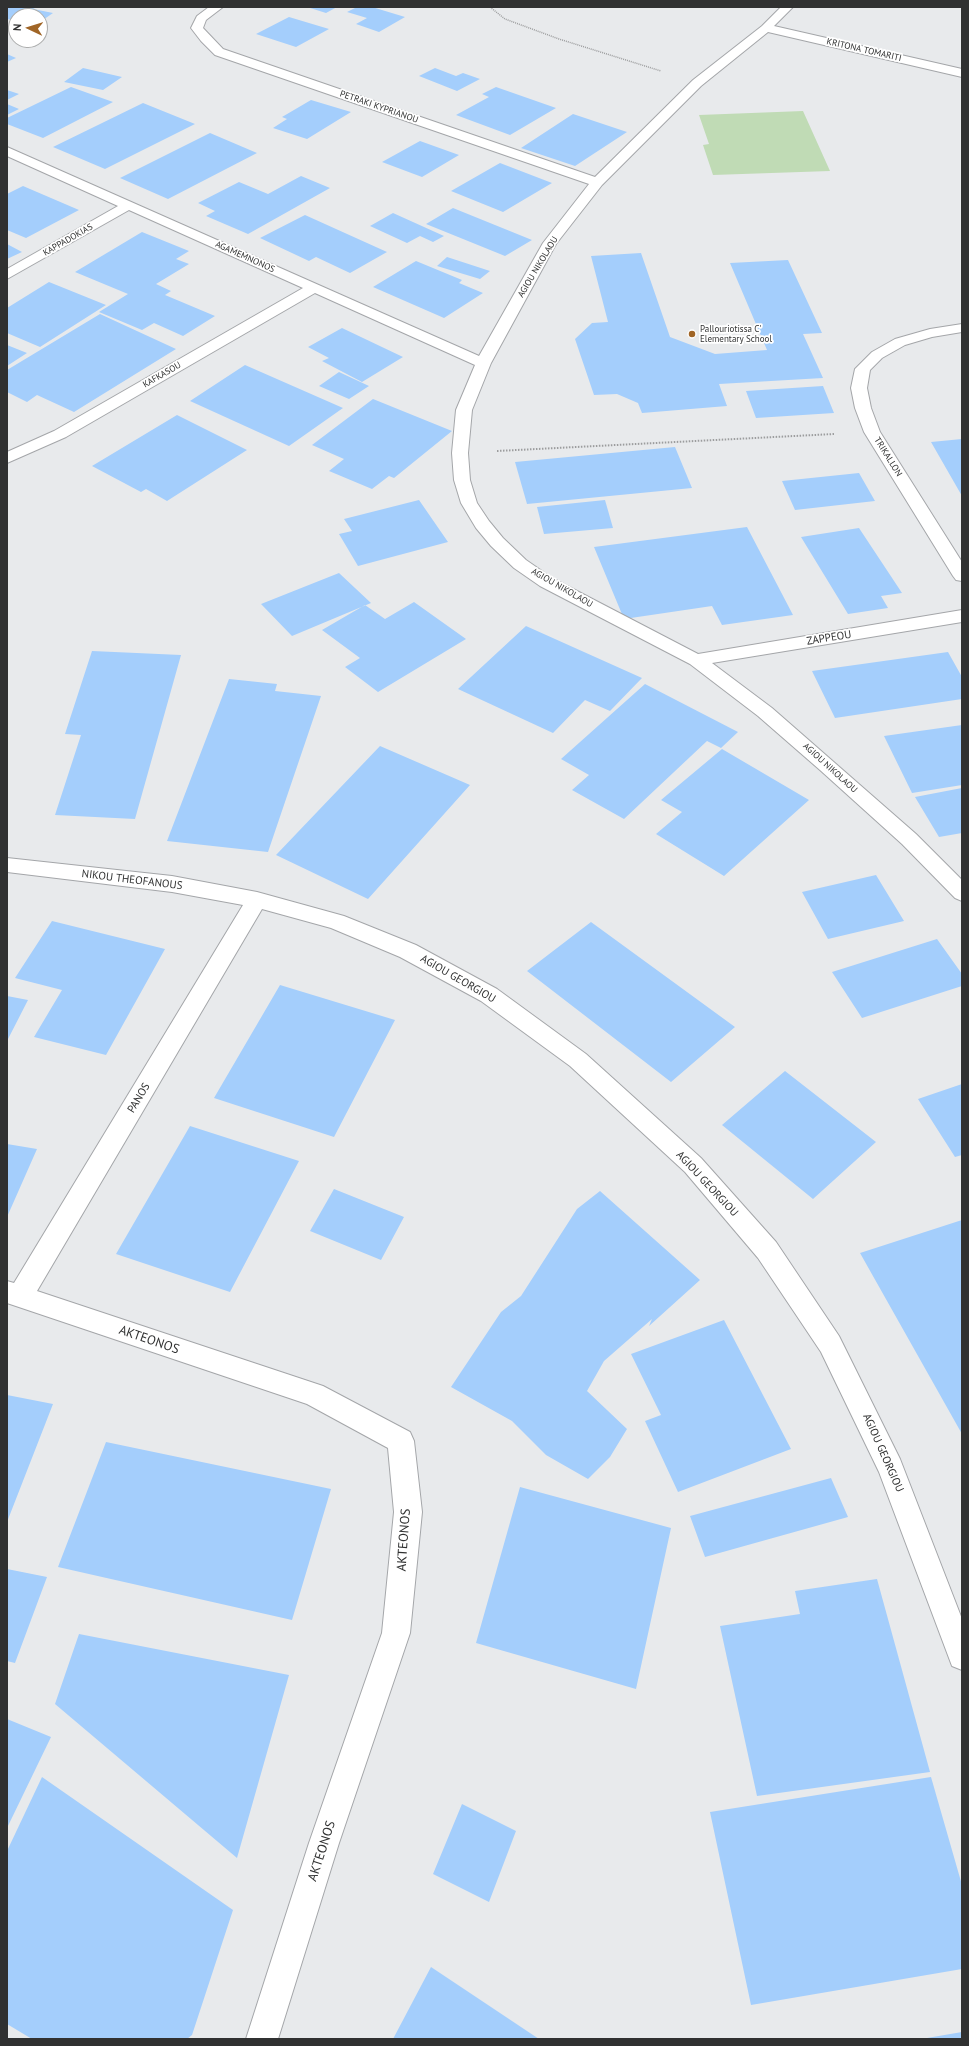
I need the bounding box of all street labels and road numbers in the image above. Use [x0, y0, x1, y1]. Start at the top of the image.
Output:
street label: KRITONA TOMARITI [825, 36, 903, 64]
street label: PETRAKI KYPRIANOU [338, 88, 420, 126]
street label: KAPPADOKIAS [41, 221, 95, 259]
street label: AGIOU NIKOLAOU [516, 235, 560, 299]
street label: AGAMEMNONOS [214, 239, 276, 275]
street label: KAFKASOU [141, 360, 183, 390]
street label: TRIKALLON [872, 435, 904, 479]
street label: AGIOU NIKOLAOU [529, 566, 595, 610]
street label: ZAPPEOU [806, 628, 852, 648]
street label: AGIOU NIKOLAOU [801, 741, 859, 795]
street label: NIKOU THEOFANOUS [81, 867, 183, 893]
street label: AGIOU GEORGIOU [418, 952, 498, 1006]
street label: PANOS [125, 1081, 153, 1115]
street label: AGIOU GEORGIOU [673, 1149, 741, 1219]
street label: AKTEONOS [117, 1322, 181, 1358]
street label: AGIOU GEORGIOU [860, 1412, 906, 1494]
street label: AKTEONOS [394, 1508, 414, 1572]
street label: AKTEONOS [305, 1819, 339, 1883]

